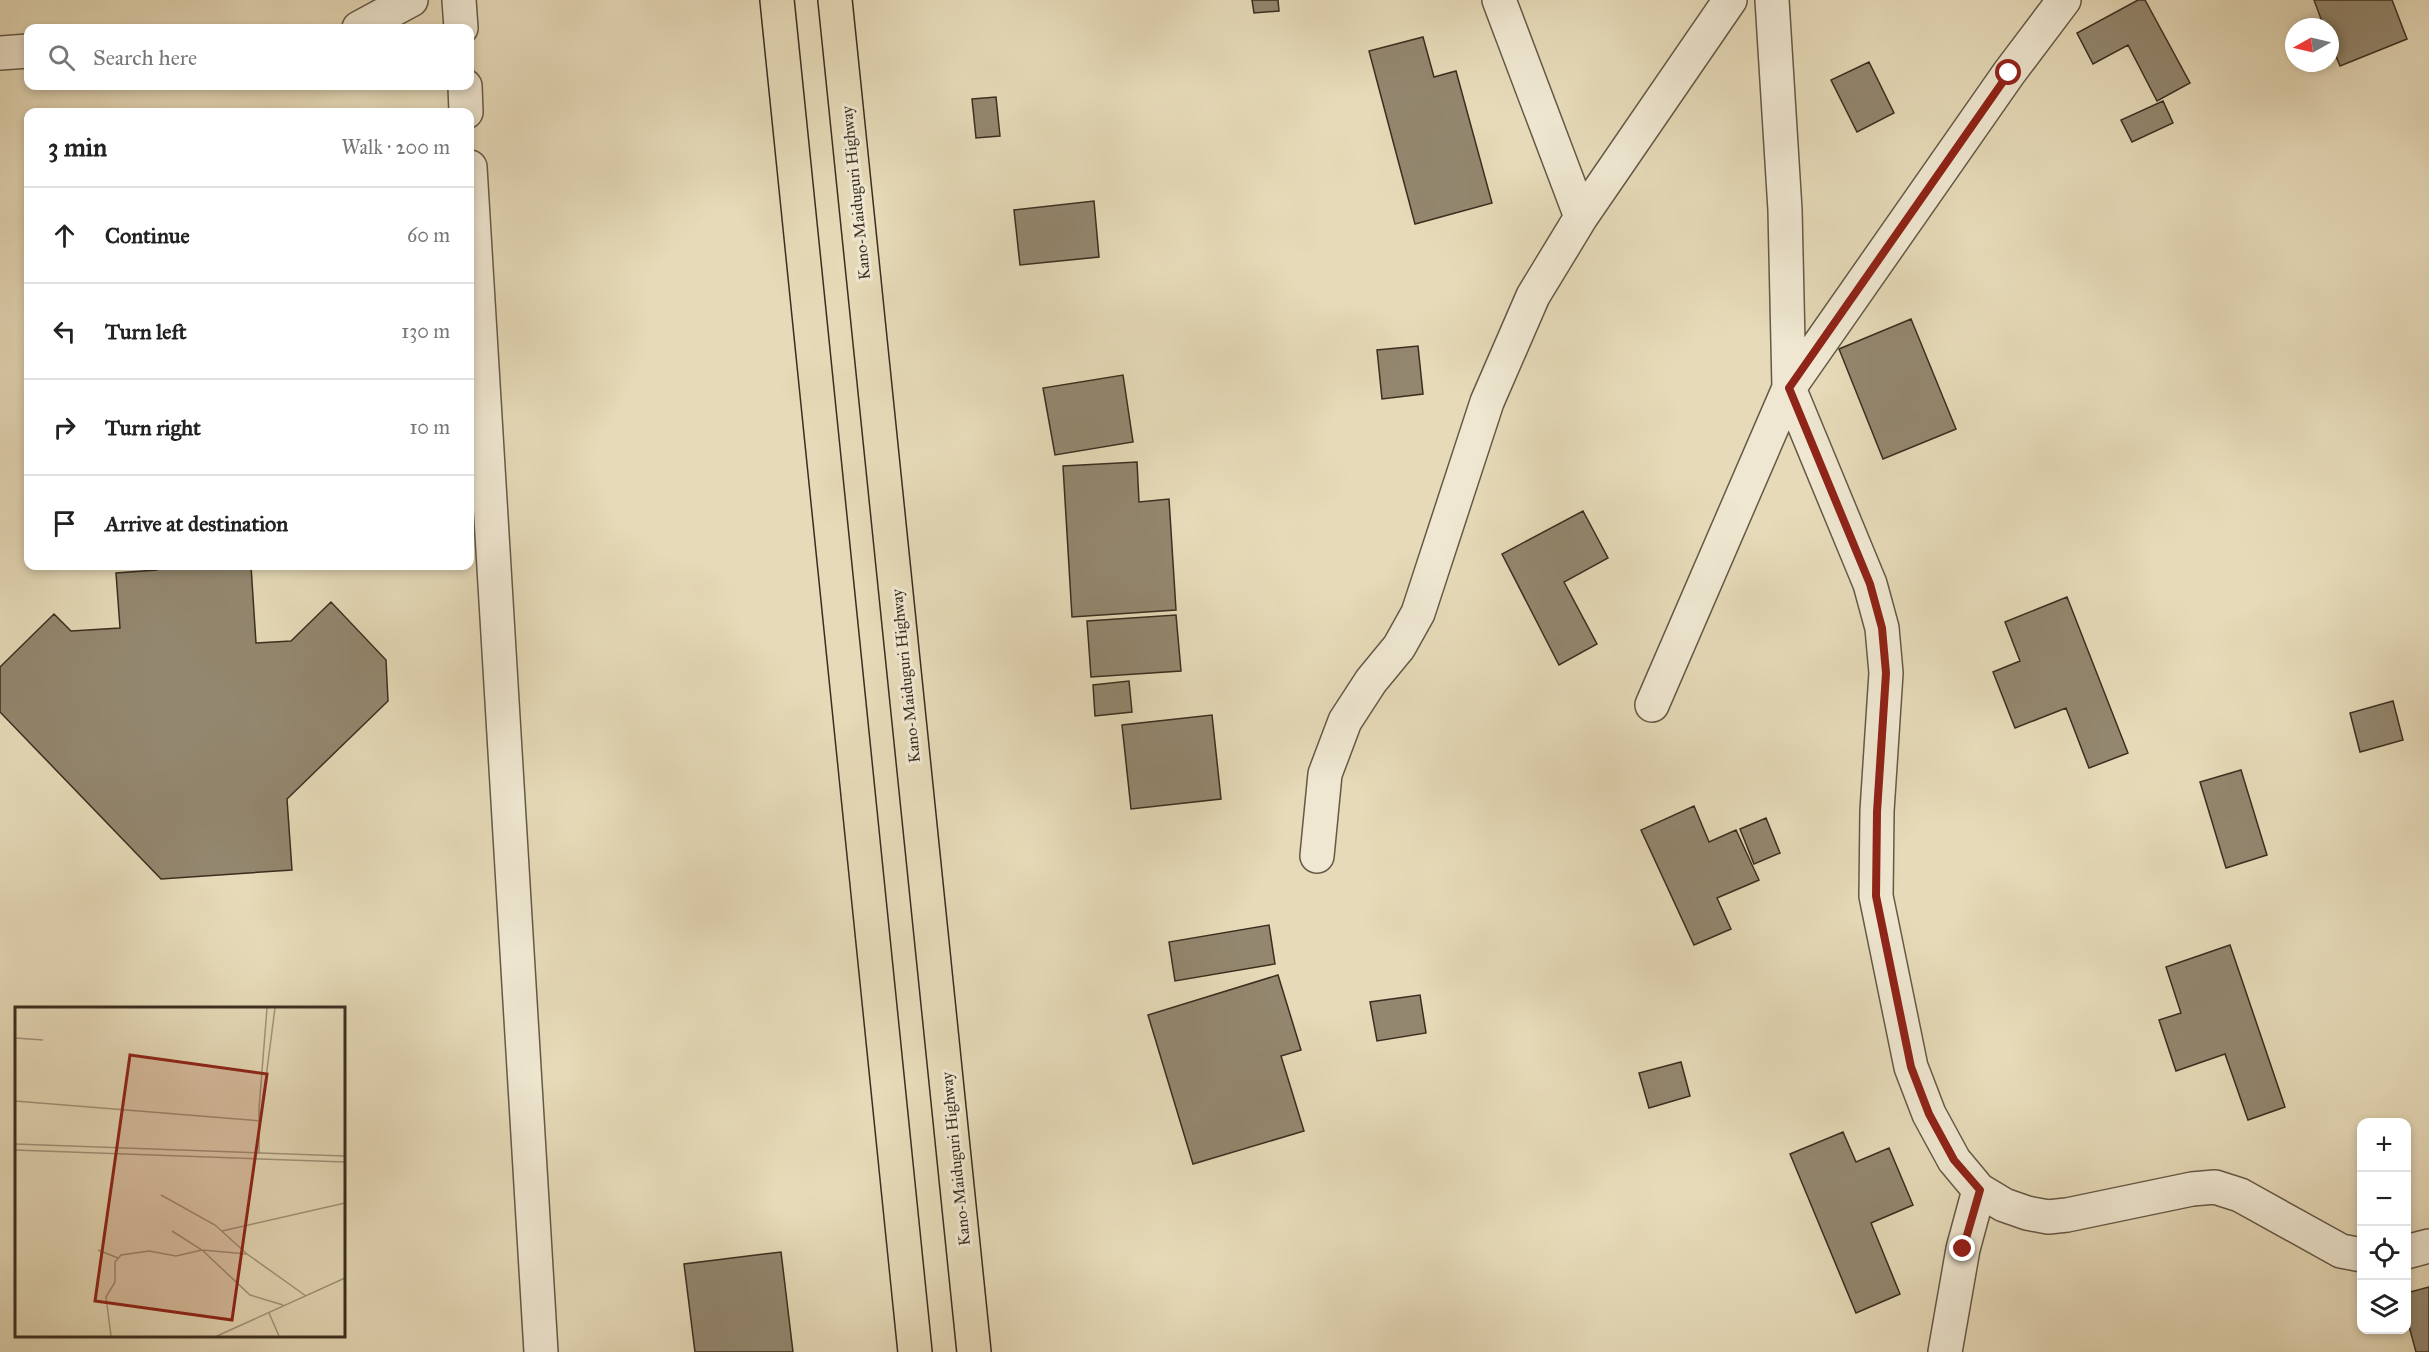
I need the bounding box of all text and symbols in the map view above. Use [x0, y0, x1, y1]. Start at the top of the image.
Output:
north arrow [2285, 18, 2339, 72]
search box [24, 24, 474, 90]
icon: search [45, 41, 78, 74]
text: Search here [93, 44, 197, 71]
route start [1995, 59, 2021, 85]
street label: Kano-Maiduguri Highway [837, 105, 875, 281]
text: 3 min [48, 131, 107, 163]
text: Walk · 200 m [342, 135, 450, 159]
icon: ahead [48, 219, 81, 252]
text: Continue [105, 222, 190, 249]
text: 60 m [407, 223, 450, 247]
icon: left [48, 315, 81, 348]
text: Turn left [105, 318, 187, 345]
text: 130 m [401, 319, 450, 343]
icon: right [48, 411, 81, 444]
text: Turn right [105, 414, 201, 441]
text: 10 m [409, 415, 450, 439]
icon: arrive [48, 507, 81, 540]
text: Arrive at destination [105, 510, 288, 537]
street label: Kano-Maiduguri Highway [887, 588, 925, 764]
inset map [15, 1007, 345, 1337]
street label: Kano-Maiduguri Highway [937, 1071, 975, 1247]
map controls [2357, 1118, 2411, 1334]
button: + [2357, 1118, 2411, 1172]
button: − [2357, 1172, 2411, 1226]
button: locate [2357, 1226, 2411, 1280]
route end [1949, 1235, 1975, 1261]
button: layers [2357, 1280, 2411, 1334]

